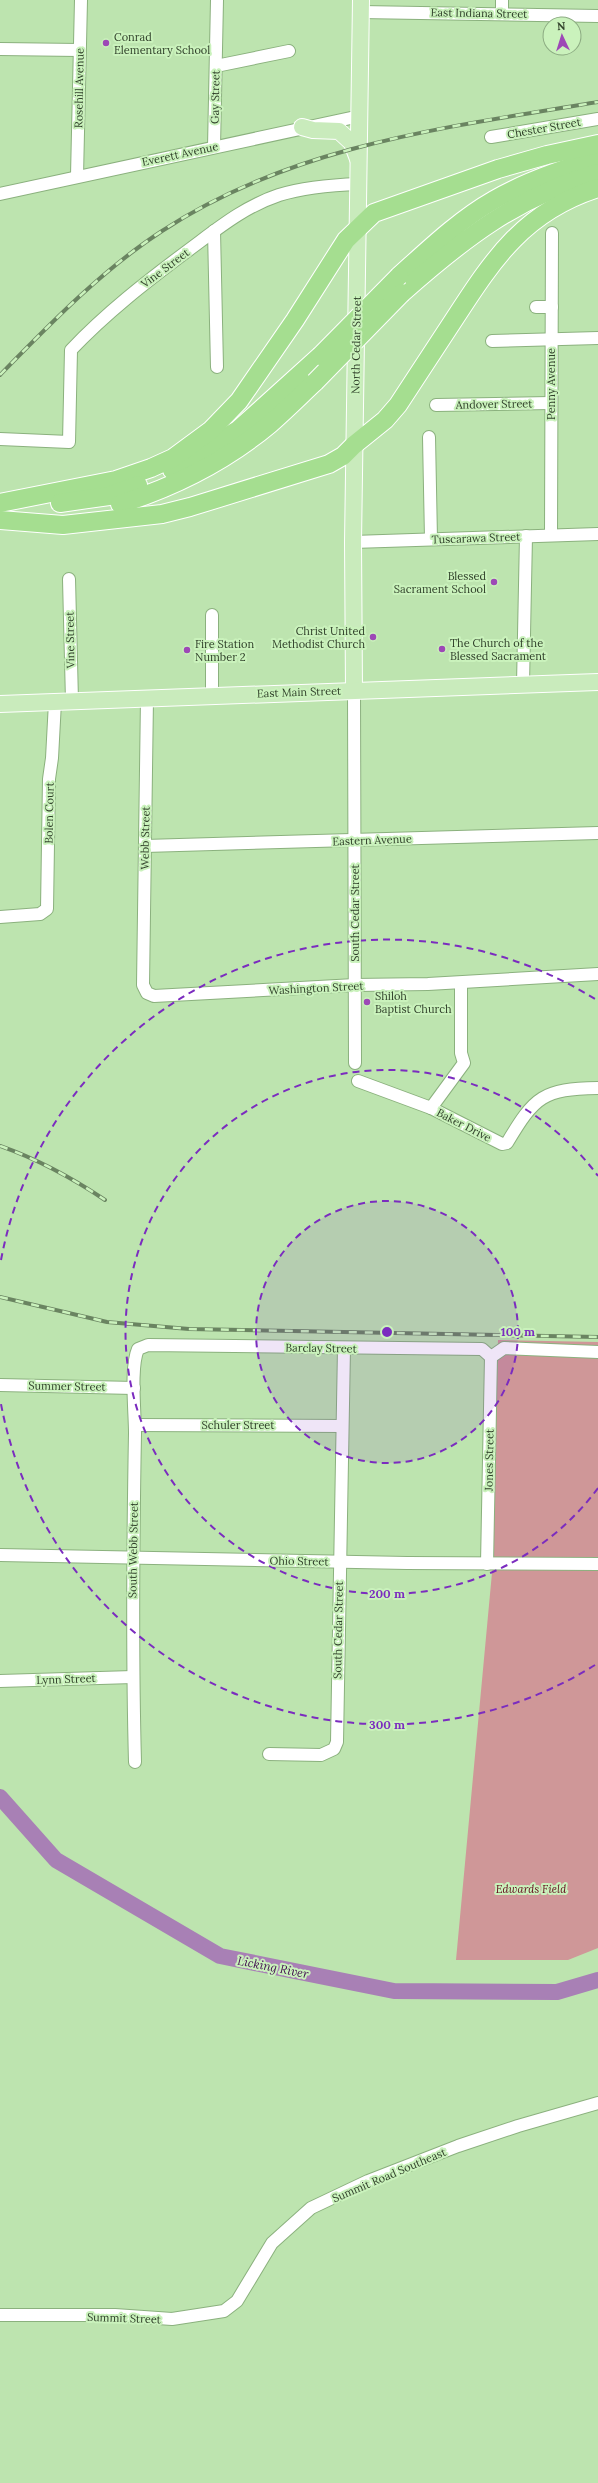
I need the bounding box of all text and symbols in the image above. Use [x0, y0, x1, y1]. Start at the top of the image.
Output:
street label: East Indiana Street [430, 5, 528, 21]
north arrow [542, 16, 582, 56]
text: N [557, 19, 567, 33]
place label: Conrad Elementary School [114, 30, 210, 57]
marker: Conrad Elementary School [101, 38, 111, 48]
street label: Rosehill Avenue [71, 48, 87, 128]
street label: Gay Street [208, 69, 222, 124]
street label: Chester Street [506, 115, 583, 141]
street label: Everett Avenue [141, 139, 219, 169]
street label: Vine Street [137, 245, 192, 291]
street label: North Cedar Street [348, 295, 364, 394]
street label: Penny Avenue [544, 348, 558, 420]
street label: Andover Street [454, 396, 533, 412]
street label: Tuscarawa Street [431, 529, 521, 547]
place label: Blessed Sacrament School [394, 569, 486, 596]
marker: Blessed Sacrament School [489, 577, 499, 587]
street label: Vine Street [62, 611, 78, 670]
place label: Christ United Methodist Church [272, 624, 365, 651]
marker: Christ United Methodist Church [368, 632, 378, 642]
place label: The Church of the Blessed Sacrament [450, 636, 547, 663]
place label: Fire Station Number 2 [195, 637, 254, 664]
marker: The Church of the Blessed Sacrament [437, 644, 447, 654]
marker: Fire Station Number 2 [182, 645, 192, 655]
street label: East Main Street [257, 684, 342, 700]
street label: Bolen Court [41, 781, 57, 844]
street label: Webb Street [137, 805, 153, 870]
street label: Eastern Avenue [332, 832, 412, 848]
street label: South Cedar Street [348, 863, 362, 962]
street label: Washington Street [268, 978, 365, 997]
place label: Shiloh Baptist Church [375, 989, 452, 1016]
marker: Shiloh Baptist Church [362, 997, 372, 1007]
street label: Baker Drive [434, 1105, 494, 1145]
text: 100 m [501, 1324, 535, 1339]
centre of rings [380, 1325, 394, 1339]
street label: Barclay Street [285, 1340, 358, 1356]
street label: Summer Street [28, 1378, 106, 1394]
street label: Schuler Street [201, 1418, 275, 1432]
street label: Jones Street [481, 1428, 497, 1492]
street label: South Webb Street [125, 1501, 141, 1598]
street label: Ohio Street [269, 1553, 329, 1569]
street label: South Cedar Street [330, 1580, 346, 1679]
text: 200 m [369, 1586, 405, 1601]
street label: Lynn Street [36, 1671, 97, 1687]
text: 300 m [369, 1717, 405, 1732]
park label: Edwards Field [496, 1882, 567, 1896]
water label: Licking River [236, 1953, 310, 1981]
street label: Summit Road Southeast [330, 2144, 449, 2205]
street label: Summit Street [87, 2310, 162, 2326]

